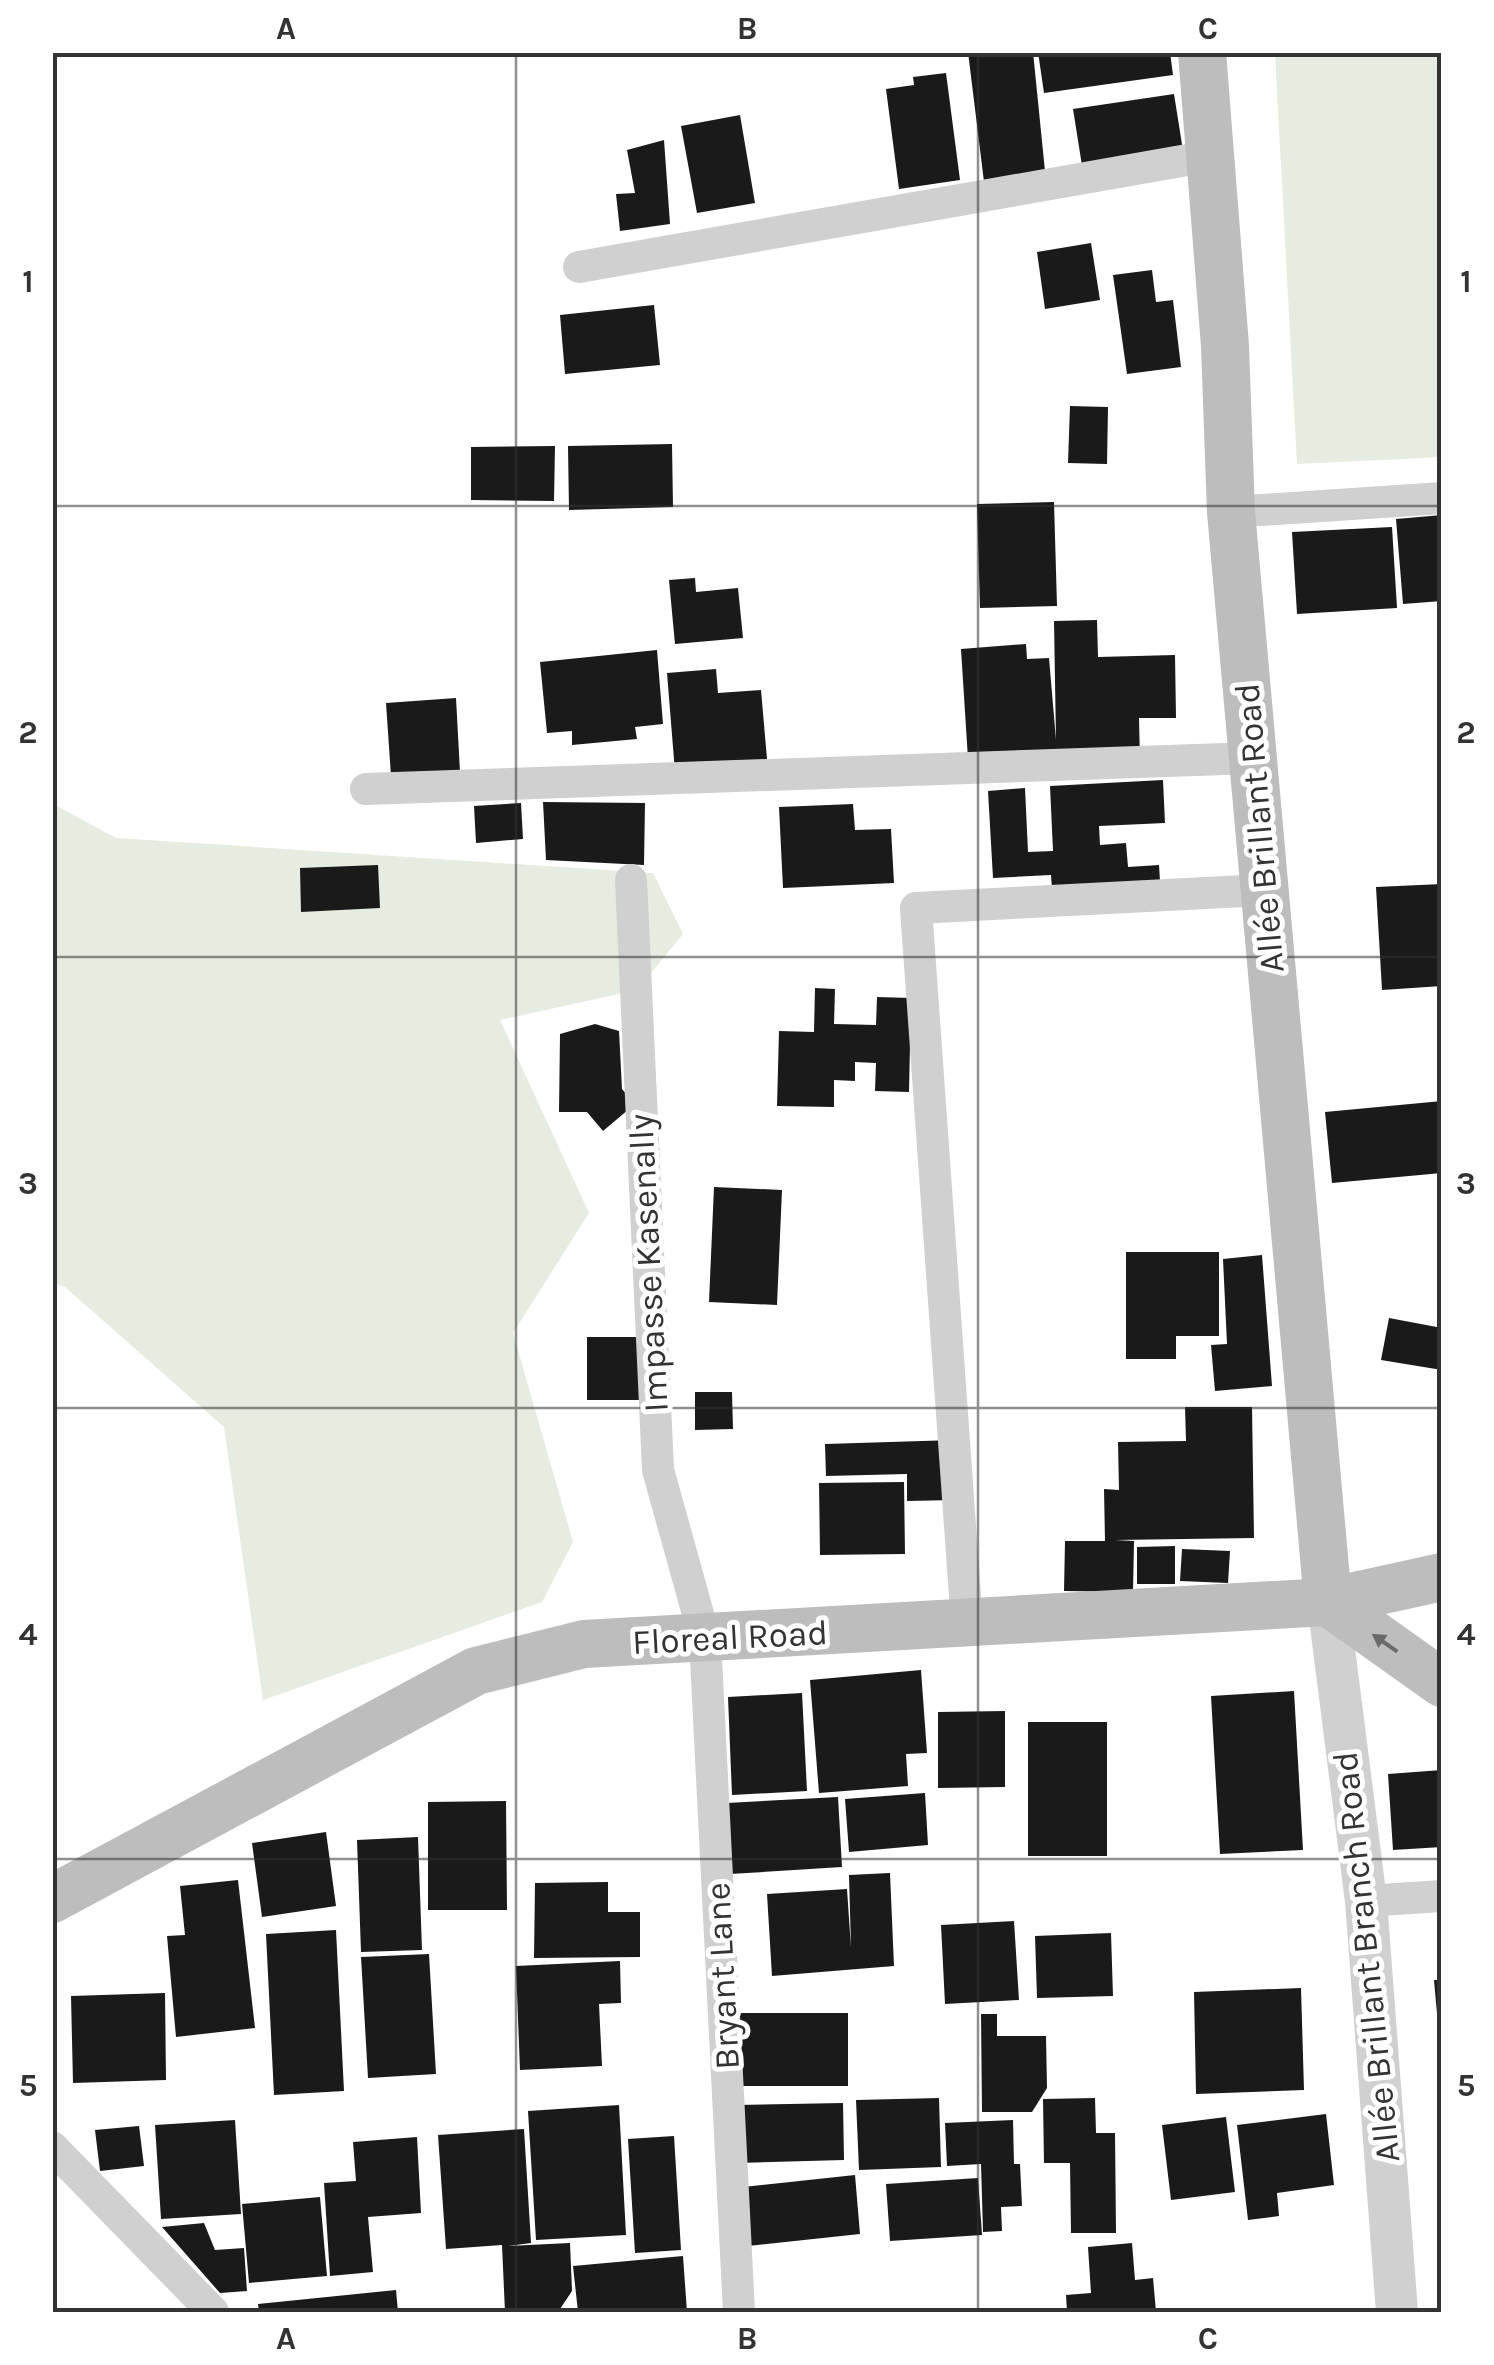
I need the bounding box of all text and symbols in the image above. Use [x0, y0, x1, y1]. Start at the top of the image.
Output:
text: A [276, 10, 296, 47]
text: B [737, 10, 757, 47]
text: C [1198, 10, 1218, 47]
text: 1 [22, 263, 34, 300]
text: 1 [1460, 263, 1472, 300]
street label: Allée Brillant Road [1226, 681, 1293, 975]
text: 2 [18, 714, 38, 751]
text: 2 [1456, 714, 1476, 751]
street label: Impasse Kasenally [620, 1113, 677, 1413]
text: 3 [18, 1165, 38, 1202]
text: 3 [1456, 1165, 1476, 1202]
street label: Floreal Road [631, 1612, 829, 1663]
text: 4 [18, 1616, 38, 1653]
text: 4 [1456, 1616, 1476, 1653]
one-way arrow [1371, 1634, 1398, 1653]
street label: Allée Brillant Branch Road [1325, 1749, 1408, 2165]
street label: Bryant Lane [697, 1881, 748, 2071]
text: 5 [19, 2067, 37, 2104]
text: 5 [1457, 2067, 1475, 2104]
text: A [276, 2320, 296, 2357]
text: B [737, 2320, 757, 2357]
text: C [1198, 2320, 1218, 2357]

